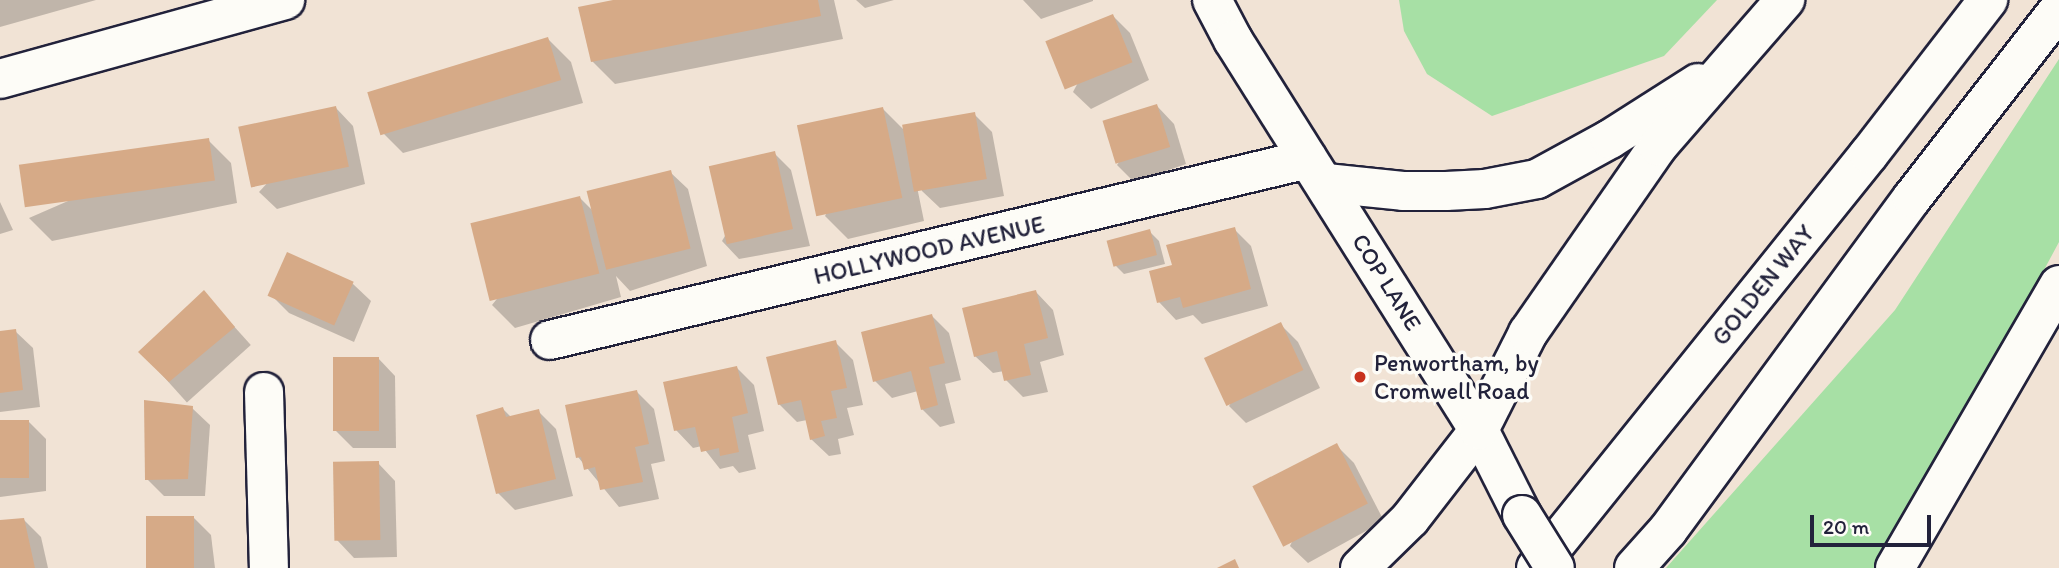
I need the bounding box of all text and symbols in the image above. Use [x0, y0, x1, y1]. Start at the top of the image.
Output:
street label: HOLLYWOOD AVENUE [811, 209, 1047, 291]
street label: GOLDEN WAY [1706, 219, 1820, 351]
street label: COP LANE [1346, 228, 1428, 336]
place label: Penwortham, by Cromwell Road [1374, 349, 1539, 405]
marker: Penwortham, by Cromwell Road [1352, 369, 1368, 385]
scale bar [1814, 502, 1935, 546]
text: 20 m [1823, 514, 1869, 539]

